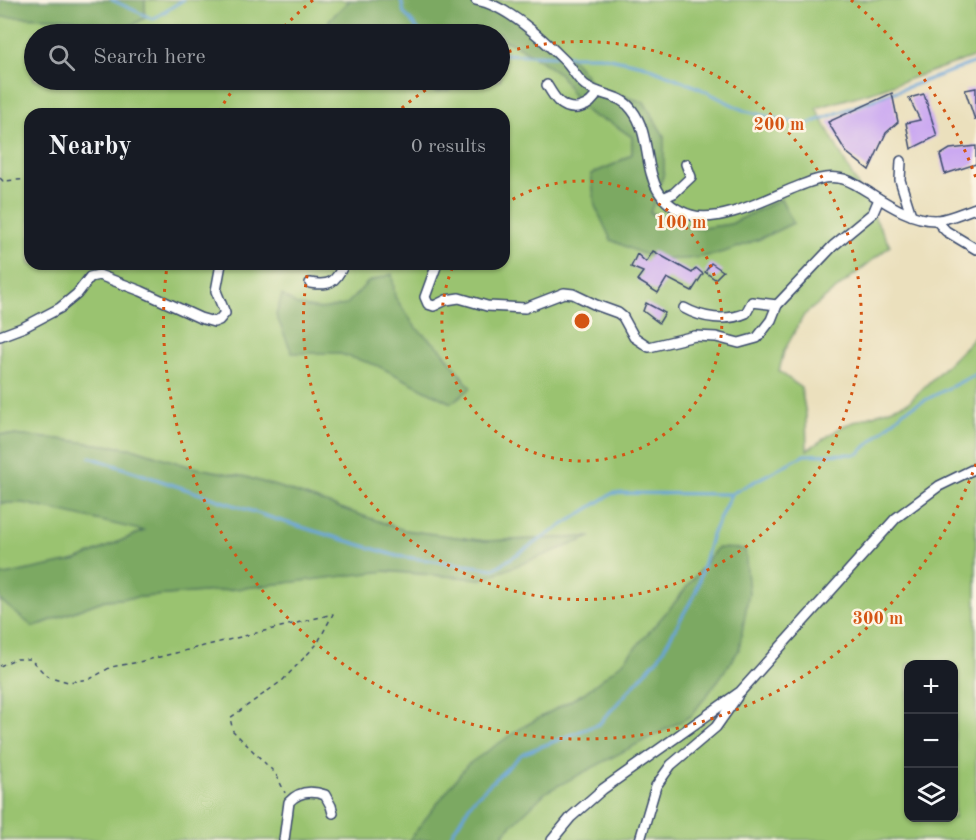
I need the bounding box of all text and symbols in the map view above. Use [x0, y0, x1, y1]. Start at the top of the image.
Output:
search box [24, 24, 510, 90]
icon: search [45, 41, 78, 74]
text: Search here [93, 46, 206, 68]
text: 200 m [754, 116, 804, 134]
text: Nearby [48, 134, 132, 160]
text: 0 results [411, 137, 486, 157]
text: 100 m [656, 214, 706, 232]
centre of rings [572, 311, 592, 331]
text: 300 m [853, 610, 903, 628]
map controls [904, 660, 958, 822]
button: + [904, 660, 958, 714]
button: − [904, 714, 958, 768]
button: layers [904, 768, 958, 822]

